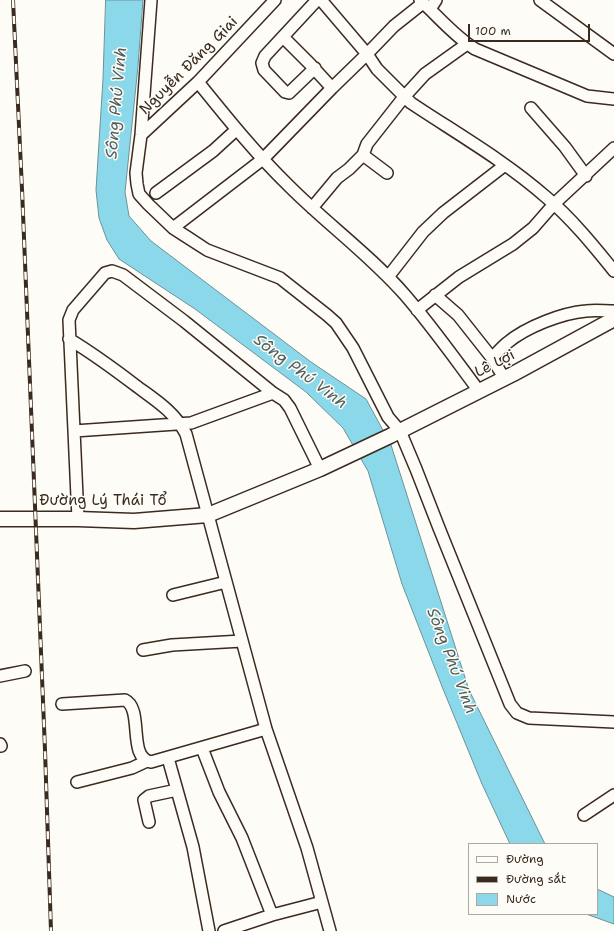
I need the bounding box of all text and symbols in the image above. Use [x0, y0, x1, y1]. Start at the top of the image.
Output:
street label: Nguyễn Đăng Giai [136, 13, 242, 119]
scale bar [470, 16, 592, 42]
text: 100 m [475, 23, 511, 39]
water label: Sông Phú Vinh [103, 46, 131, 160]
water label: Sông Phú Vinh [249, 331, 351, 413]
street label: Lê Lợi [472, 346, 518, 382]
street label: Đường Lý Thái Tổ [39, 492, 167, 510]
water label: Sông Phú Vinh [422, 605, 480, 717]
legend [468, 843, 598, 915]
text: Đường [506, 851, 544, 867]
text: Đường sắt [506, 871, 566, 887]
text: Nước [506, 891, 536, 907]

